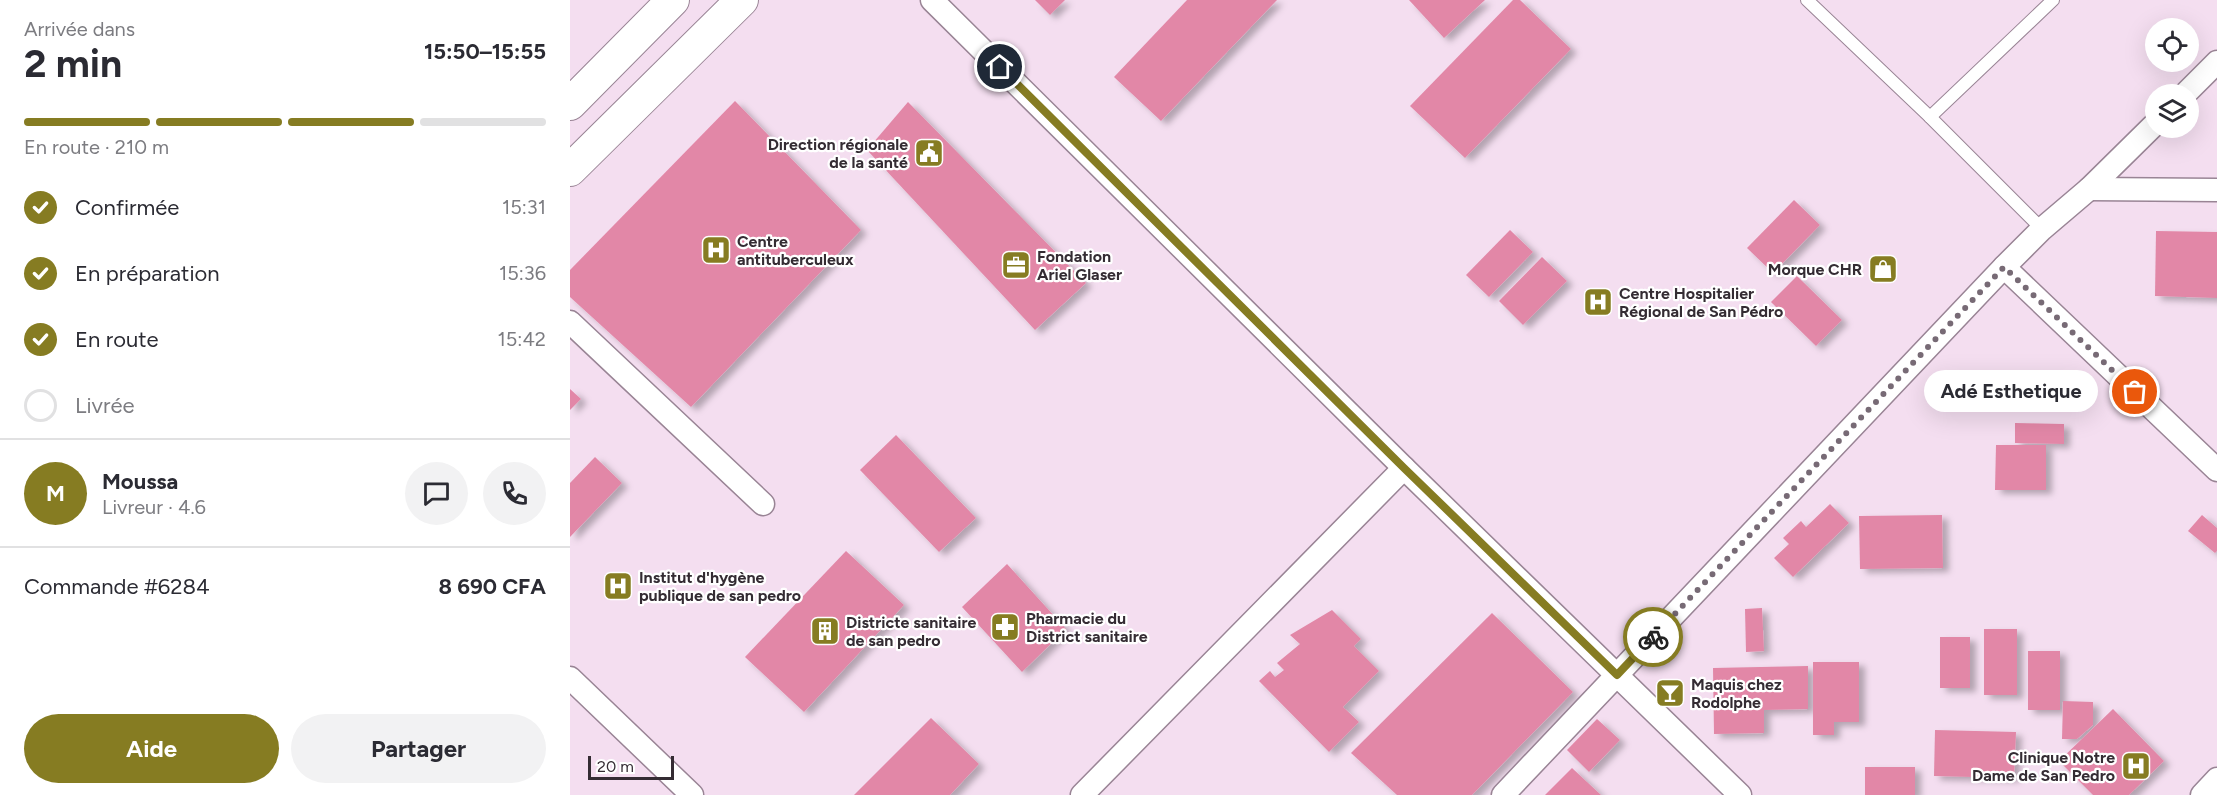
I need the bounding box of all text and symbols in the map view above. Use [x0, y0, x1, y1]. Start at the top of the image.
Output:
text: Arrivée dans [24, 17, 135, 41]
map controls [2145, 18, 2199, 138]
button: locate [2145, 18, 2199, 72]
text: 15:50–15:55 [424, 38, 546, 65]
text: 2 min [24, 40, 122, 87]
pin [974, 41, 1025, 92]
icon: home [983, 50, 1016, 83]
button: layers [2145, 84, 2199, 138]
text: En route · 210 m [24, 135, 169, 159]
place label: Direction régionale de la santé [768, 135, 908, 172]
public building icon: Direction régionale de la santé [913, 137, 945, 169]
icon: check [24, 191, 57, 224]
text: Confirmée [75, 194, 179, 221]
text: 15:31 [502, 195, 546, 219]
place label: Centre antituberculeux [737, 232, 854, 269]
hospital icon: Centre antituberculeux [700, 234, 732, 266]
place label: Fondation Ariel Glaser [1037, 247, 1122, 284]
office icon: Fondation Ariel Glaser [1000, 249, 1032, 281]
shop icon: Morque CHR [1867, 253, 1899, 285]
icon: check [24, 257, 57, 290]
text: En préparation [75, 260, 220, 287]
place label: Morque CHR [1768, 260, 1862, 279]
text: 15:36 [499, 261, 546, 285]
place label: Centre Hospitalier Régional de San Pédro [1619, 284, 1783, 321]
hospital icon: Centre Hospitalier Régional de San Pédro [1582, 286, 1614, 318]
icon: check [24, 323, 57, 356]
text: En route [75, 326, 158, 353]
text: 15:42 [498, 327, 546, 351]
pin [2109, 366, 2160, 417]
callout: Adé Esthetique [1925, 371, 2099, 413]
icon: bag [2118, 375, 2151, 408]
text: Adé Esthetique [1940, 379, 2082, 403]
text: Livrée [75, 392, 134, 419]
button: chat [405, 462, 468, 525]
button: phone [483, 462, 546, 525]
text: Moussa [102, 468, 178, 495]
text: M [46, 480, 65, 507]
text: Livreur · 4.6 [102, 495, 206, 519]
place label: Institut d'hygène publique de san pedro [639, 568, 801, 605]
hospital icon: Institut d'hygène publique de san pedro [602, 570, 634, 602]
text: Commande #6284 [24, 573, 210, 600]
text: 8 690 CFA [438, 573, 546, 600]
courier [1623, 607, 1683, 667]
place label: Pharmacie du District sanitaire [1026, 609, 1148, 646]
pharmacy icon: Pharmacie du District sanitaire [989, 611, 1021, 643]
place label: Districte sanitaire de san pedro [846, 613, 977, 650]
building icon: Districte sanitaire de san pedro [809, 615, 841, 647]
icon: bike [1637, 621, 1670, 654]
place label: Maquis chez Rodolphe [1691, 675, 1782, 712]
bar icon: Maquis chez Rodolphe [1654, 677, 1686, 709]
button: Aide [24, 714, 279, 783]
button: Partager [291, 714, 546, 783]
place label: Clinique Notre Dame de San Pedro [1972, 748, 2115, 785]
hospital icon: Clinique Notre Dame de San Pedro [2120, 750, 2152, 782]
scale bar [588, 753, 674, 780]
text: 20 m [597, 757, 634, 776]

